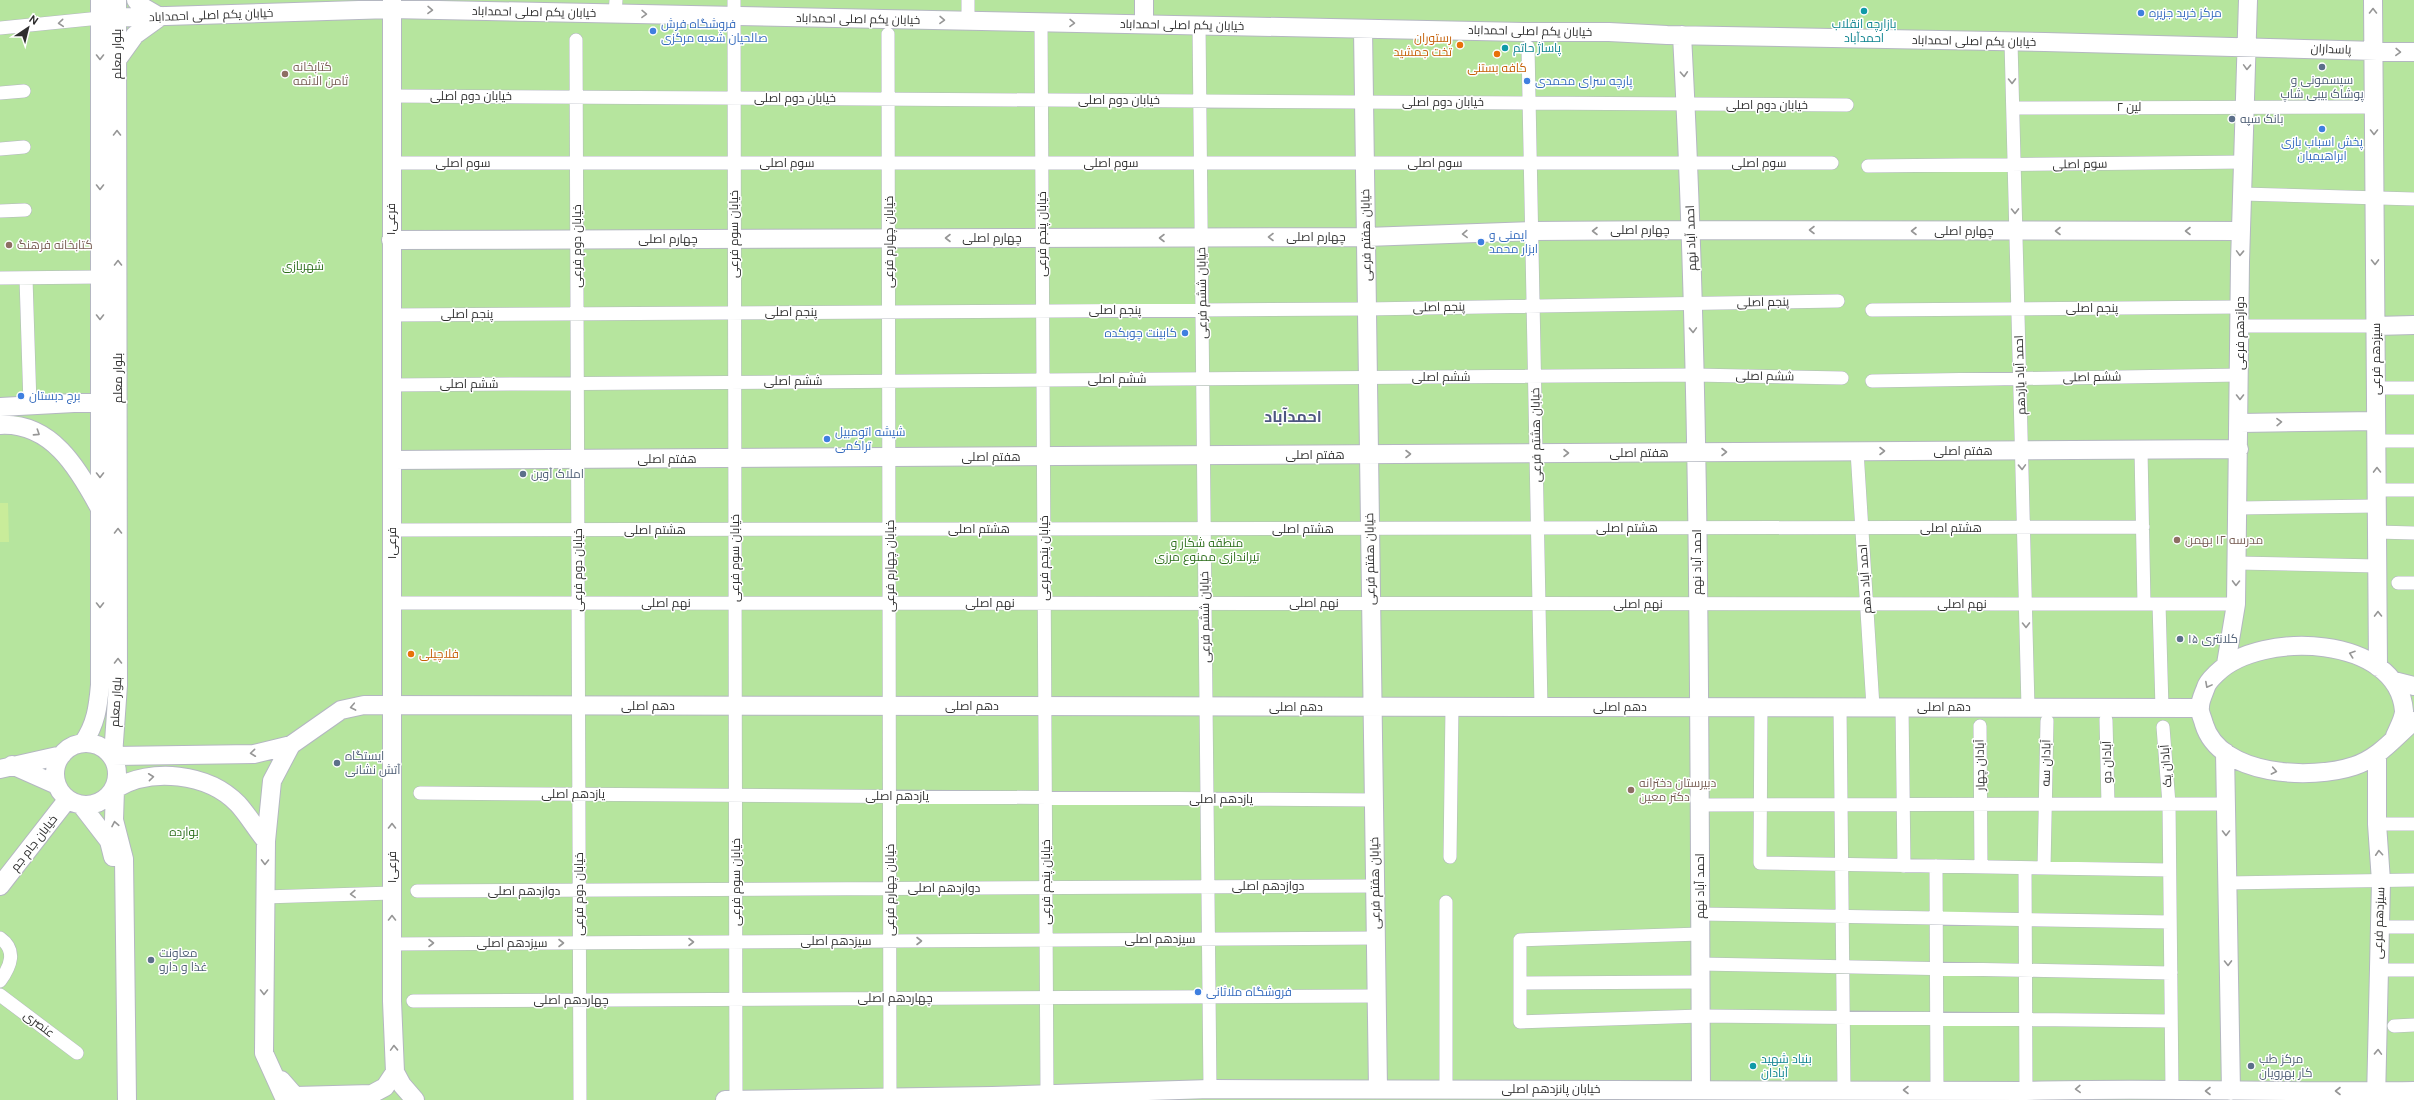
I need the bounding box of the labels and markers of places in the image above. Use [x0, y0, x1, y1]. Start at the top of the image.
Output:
place label: مرکز خرید جزیره [2149, 5, 2222, 21]
marker: بازارچه انقلاب احمدآباد [1859, 6, 1869, 16]
marker: مرکز خرید جزیره [2136, 8, 2146, 18]
place label: فروشگاه فرش صالحیان شعبه مرکزی [661, 16, 768, 46]
place label: بازارچه انقلاب احمدآباد [1832, 16, 1896, 46]
marker: فروشگاه فرش صالحیان شعبه مرکزی [648, 26, 658, 36]
place label: رستوران تخت جمشید [1394, 30, 1453, 60]
marker: رستوران تخت جمشید [1455, 40, 1465, 50]
place label: پاساژ حاتم [1513, 40, 1562, 57]
marker: پاساژ حاتم [1500, 43, 1510, 53]
marker: کافه بستنی [1492, 49, 1502, 59]
place label: کتابخانه ثامن الائمه [293, 59, 349, 89]
place label: کافه بستنی [1467, 60, 1527, 76]
marker: سیسمونی و پوشاک بیبی شاپ [2317, 62, 2327, 72]
marker: کتابخانه ثامن الائمه [280, 69, 290, 79]
place label: سیسمونی و پوشاک بیبی شاپ [2280, 72, 2364, 103]
place label: پارچه سرای محمدی [1535, 73, 1633, 90]
marker: پارچه سرای محمدی [1522, 76, 1532, 86]
place label: بانک سپه [2240, 111, 2283, 127]
marker: بانک سپه [2227, 114, 2237, 124]
marker: پخش اسباب بازی ابراهیمیان [2317, 124, 2327, 134]
place label: پخش اسباب بازی ابراهیمیان [2281, 134, 2364, 164]
place label: ایمنی و ابزار محمد [1489, 227, 1538, 257]
place label: کتابخانه فرهنگ [17, 237, 93, 253]
marker: ایمنی و ابزار محمد [1476, 237, 1486, 247]
marker: کتابخانه فرهنگ [4, 240, 14, 250]
place label: كابينت چوبكده [1105, 325, 1177, 342]
marker: كابينت چوبكده [1180, 328, 1190, 338]
place label: برج دبستان [29, 388, 80, 404]
marker: برج دبستان [16, 391, 26, 401]
place label: شیشه اتومبیل تراکمی [835, 424, 905, 454]
marker: شیشه اتومبیل تراکمی [822, 434, 832, 444]
place label: املاک آوین [531, 466, 584, 482]
marker: املاک آوین [518, 469, 528, 479]
place label: مدرسه ۱۲ بهمن [2185, 532, 2263, 548]
marker: مدرسه ۱۲ بهمن [2172, 535, 2182, 545]
place label: کلانتری ۱۵ [2188, 631, 2238, 647]
marker: کلانتری ۱۵ [2175, 634, 2185, 644]
place label: فلاچیلی [419, 646, 459, 663]
marker: فلاچیلی [406, 649, 416, 659]
place label: ایستگاه آتش نشانی [345, 748, 401, 778]
marker: ایستگاه آتش نشانی [332, 758, 342, 768]
place label: دبیرستان دخترانه دکتر معین [1639, 775, 1716, 805]
marker: دبیرستان دخترانه دکتر معین [1626, 785, 1636, 795]
place label: معاونت غذا و دارو [159, 945, 207, 975]
marker: معاونت غذا و دارو [146, 955, 156, 965]
place label: فروشگاه ملاثانی [1206, 984, 1292, 1000]
marker: فروشگاه ملاثانی [1193, 987, 1203, 997]
place label: بنیاد شهید آبادان [1761, 1051, 1812, 1081]
place label: مرکز طب کار بهرویان [2259, 1051, 2312, 1081]
marker: بنیاد شهید آبادان [1748, 1061, 1758, 1071]
marker: مرکز طب کار بهرویان [2246, 1061, 2256, 1071]

